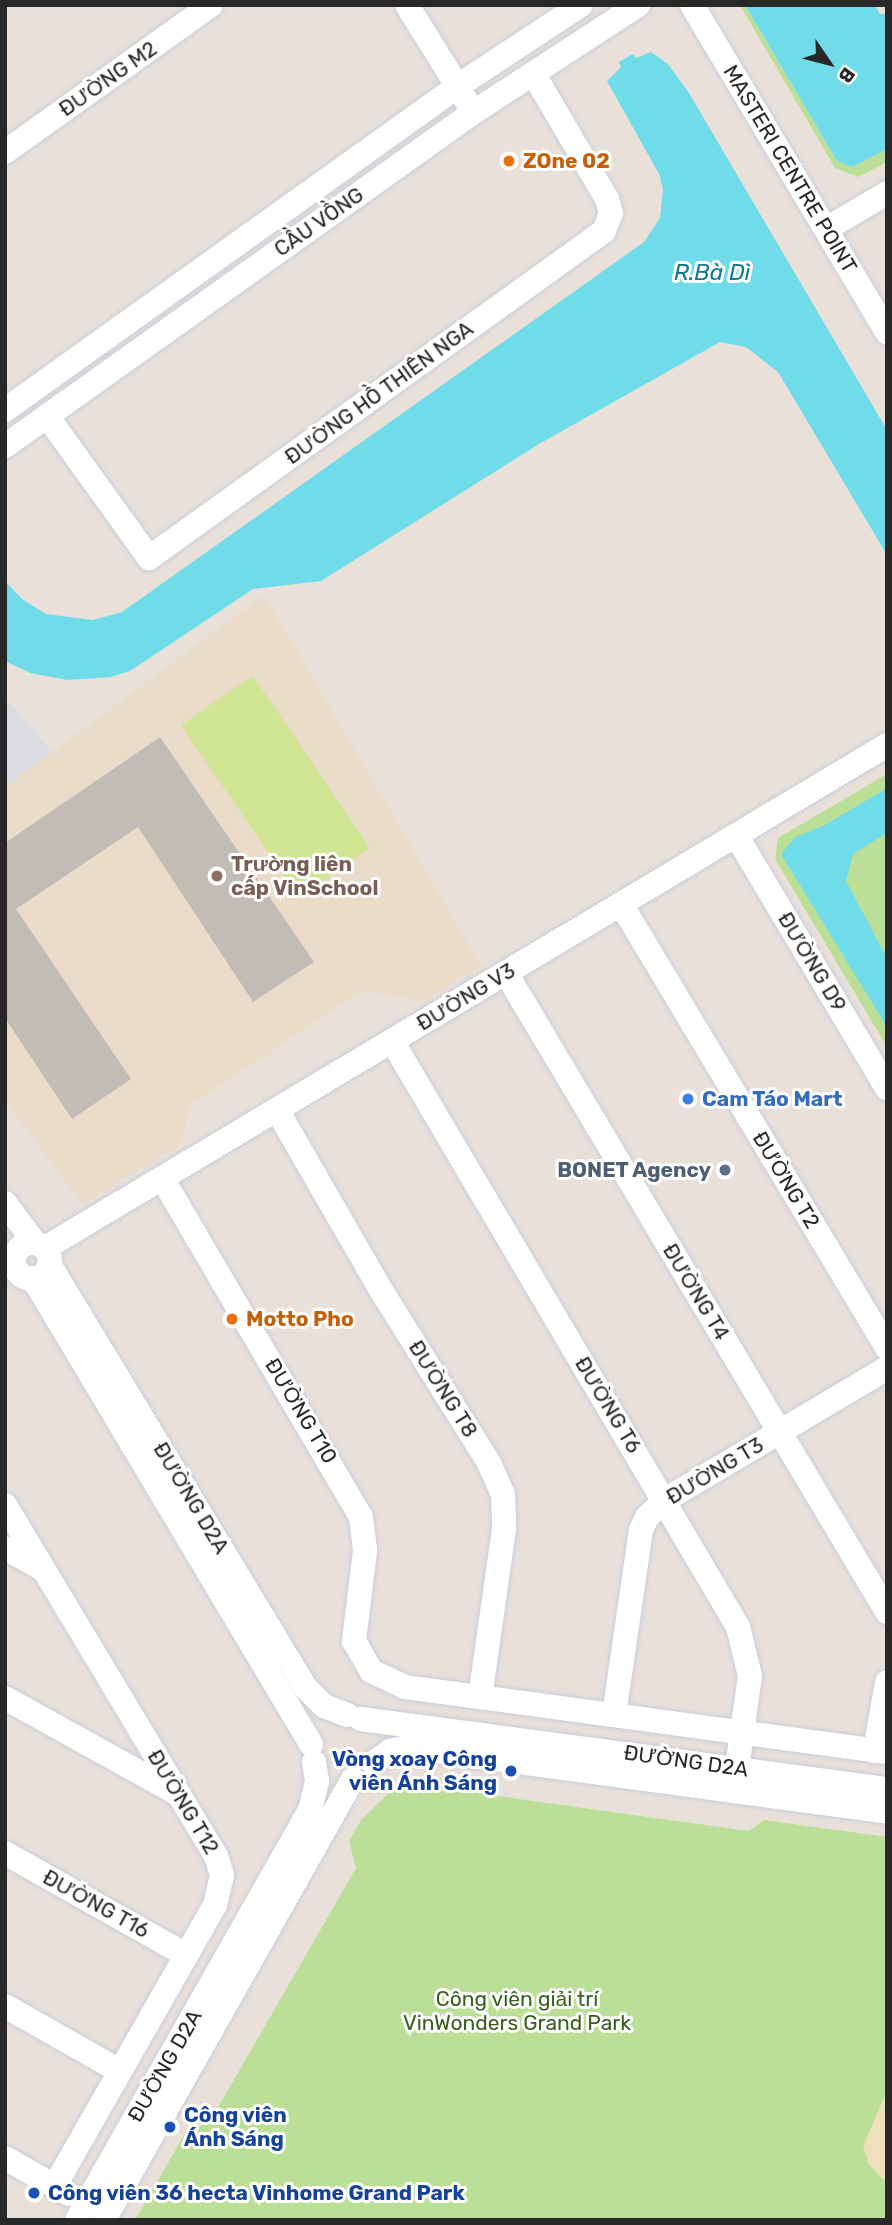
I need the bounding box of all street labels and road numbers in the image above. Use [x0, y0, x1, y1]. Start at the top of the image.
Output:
street label: ĐƯỜNG M2 [54, 36, 162, 122]
street label: MASTERI CENTRE POINT [718, 60, 862, 278]
street label: CẦU VỒNG [269, 182, 369, 262]
street label: ĐƯỜNG HỒ THIÊN NGA [280, 316, 478, 470]
street label: ĐƯỜNG D9 [772, 908, 852, 1016]
street label: ĐƯỜNG V3 [412, 958, 520, 1036]
street label: ĐƯỜNG T2 [747, 1127, 825, 1233]
street label: ĐƯỜNG T4 [657, 1239, 735, 1345]
street label: ĐƯỜNG T8 [403, 1336, 483, 1442]
street label: ĐƯỜNG T6 [569, 1352, 647, 1458]
street label: ĐƯỜNG T10 [260, 1354, 342, 1468]
street label: ĐƯỜNG T3 [662, 1432, 768, 1510]
street label: ĐƯỜNG D2A [148, 1438, 234, 1558]
street label: ĐƯỜNG D2A [622, 1740, 750, 1782]
street label: ĐƯỜNG T12 [142, 1745, 224, 1859]
street label: ĐƯỜNG T16 [38, 1864, 154, 1944]
street label: ĐƯỜNG D2A [123, 2005, 207, 2127]

